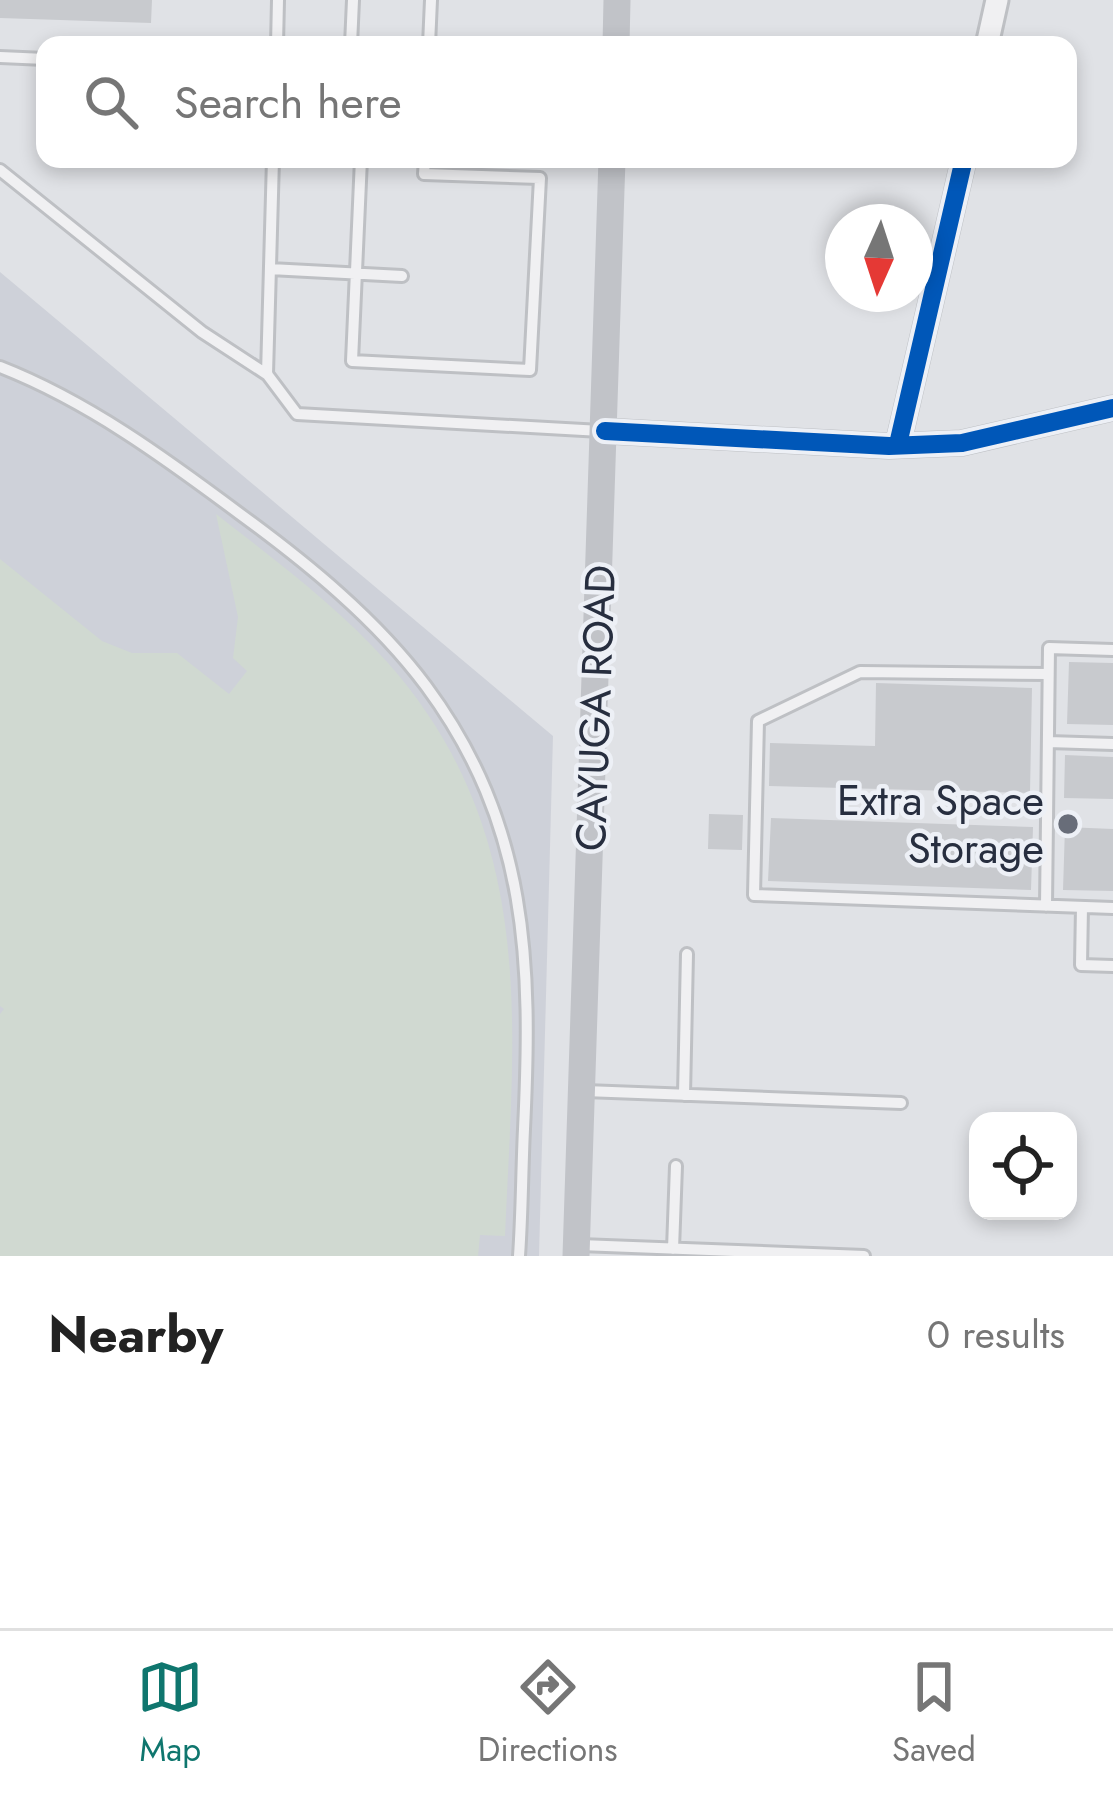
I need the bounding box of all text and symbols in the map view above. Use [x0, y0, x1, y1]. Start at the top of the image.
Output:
search box [36, 36, 1077, 168]
icon: search [78, 69, 144, 135]
text: Search here [174, 70, 402, 135]
north arrow [825, 204, 933, 312]
street label: CAYUGA ROAD [560, 564, 631, 852]
place label: Extra Space Storage [837, 770, 1044, 879]
marker: Extra Space Storage [1055, 811, 1081, 837]
map controls [969, 1112, 1077, 1220]
button: locate [969, 1112, 1077, 1220]
text: Nearby [48, 1297, 223, 1371]
text: 0 results [927, 1306, 1065, 1363]
tab: Map [137, 1654, 203, 1773]
tab: Directions [478, 1654, 618, 1773]
tab: Saved [892, 1654, 976, 1773]

